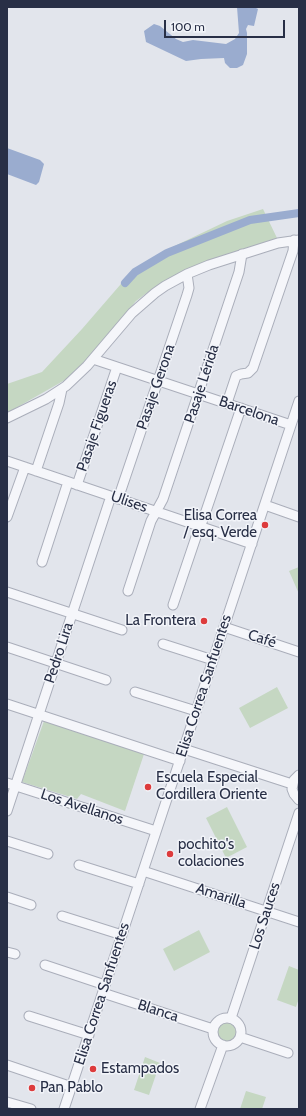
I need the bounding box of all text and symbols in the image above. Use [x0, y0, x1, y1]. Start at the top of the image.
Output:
scale bar [166, 12, 287, 38]
text: 100 m [171, 19, 205, 34]
street label: Pasaje Gerona [133, 342, 179, 432]
street label: Pasaje Lérida [181, 342, 223, 426]
street label: Pasaje Figueras [73, 378, 121, 474]
street label: Barcelona [217, 392, 281, 430]
street label: Ulises [108, 487, 150, 517]
place label: Elisa Correa / esq. Verde [184, 507, 257, 542]
marker: Elisa Correa / esq. Verde [260, 520, 270, 530]
place label: La Frontera [125, 612, 196, 630]
street label: Elisa Correa Sanfuentes [172, 613, 236, 759]
marker: La Frontera [199, 616, 209, 626]
street label: Pedro Lira [41, 620, 77, 686]
street label: Café [245, 626, 279, 652]
place label: Escuela Especial Cordillera Oriente [156, 769, 267, 804]
marker: Escuela Especial Cordillera Oriente [143, 782, 153, 792]
street label: Los Avellanos [38, 785, 126, 829]
place label: pochito's colaciones [178, 836, 244, 871]
marker: pochito's colaciones [165, 849, 175, 859]
street label: Amarilla [194, 879, 248, 913]
street label: Los Sauces [246, 880, 284, 952]
street label: Elisa Correa Sanfuentes [70, 921, 134, 1067]
street label: Blanca [135, 996, 181, 1026]
place label: Estampados [101, 1060, 179, 1078]
marker: Estampados [88, 1064, 98, 1074]
place label: Pan Pablo [40, 1079, 103, 1097]
marker: Pan Pablo [27, 1083, 37, 1093]

